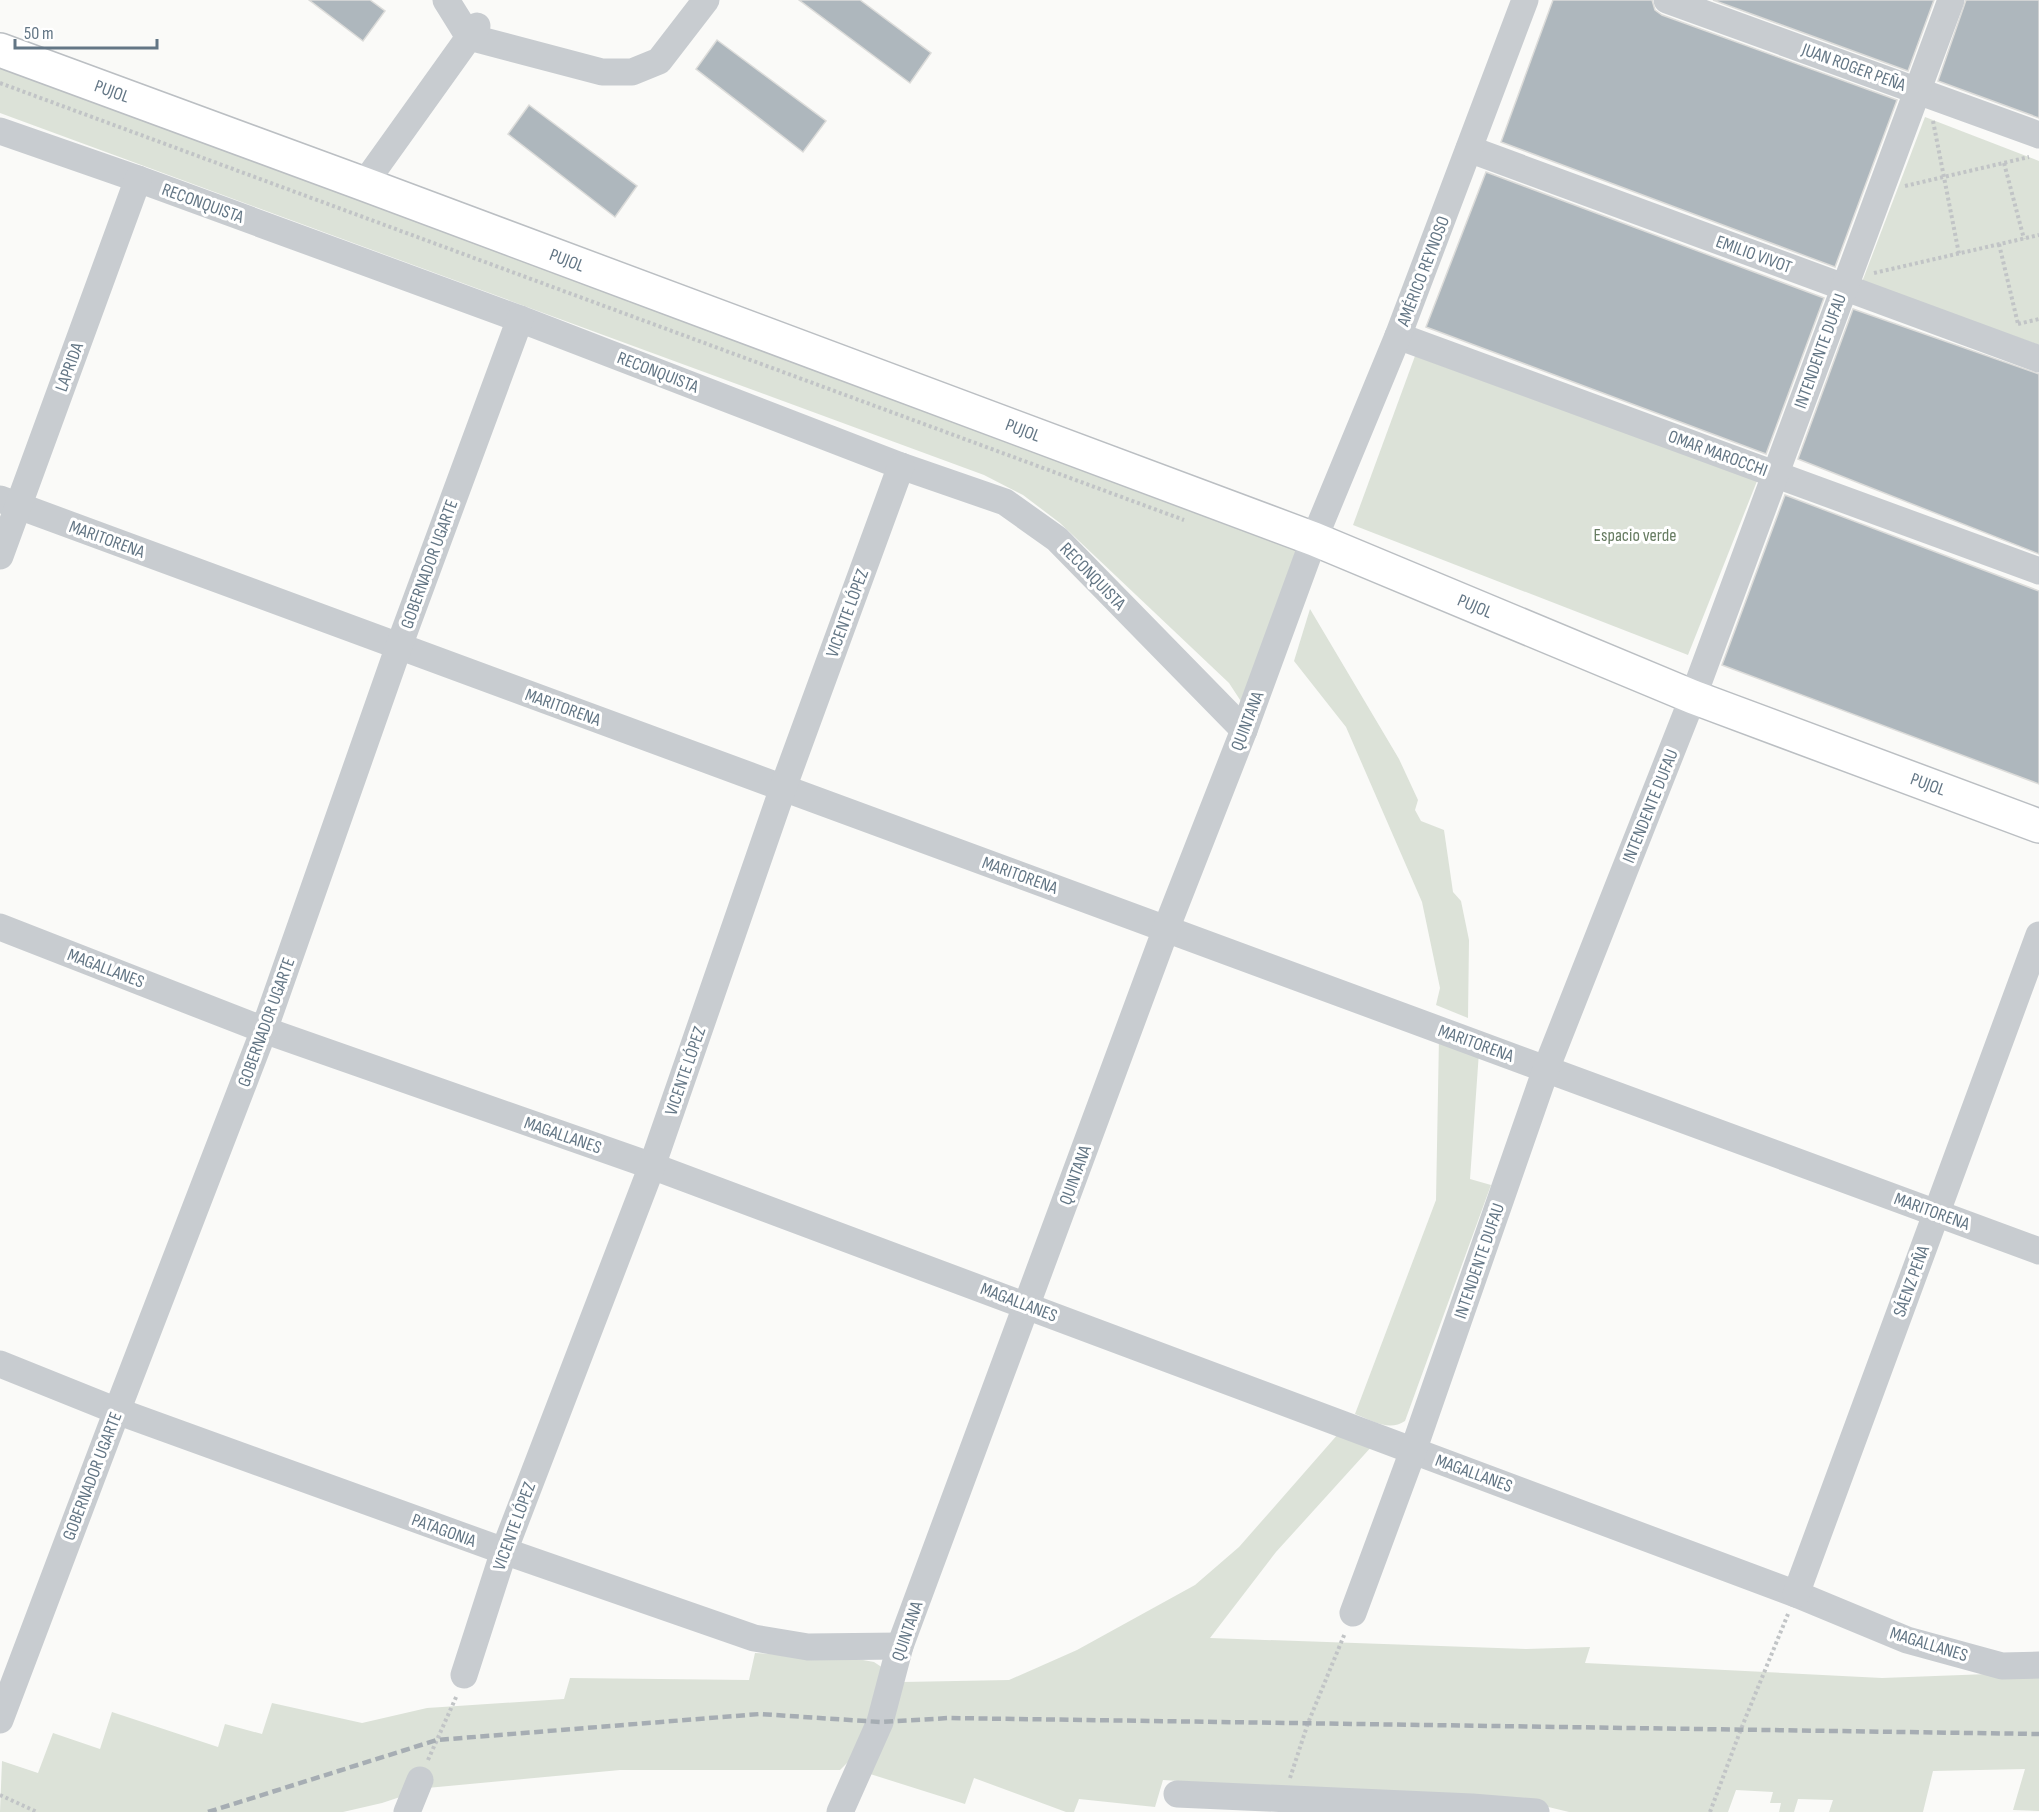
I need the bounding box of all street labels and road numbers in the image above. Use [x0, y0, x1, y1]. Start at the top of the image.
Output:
street label: JUAN ROGER PEÑA [1798, 39, 1909, 96]
street label: PUJOL [92, 76, 132, 108]
street label: RECONQUISTA [159, 179, 247, 228]
street label: AMÉRICO REYNOSO [1393, 213, 1454, 330]
street label: EMILIO VIVOT [1713, 231, 1795, 278]
street label: PUJOL [546, 244, 587, 277]
street label: INTENDENTE DUFAU [1790, 291, 1851, 411]
street label: LAPRIDA [51, 340, 88, 394]
street label: RECONQUISTA [614, 347, 702, 398]
street label: PUJOL [1002, 414, 1043, 447]
street label: OMAR MAROCCHI [1665, 426, 1770, 481]
street label: GOBERNADOR UGARTE [396, 497, 463, 632]
street label: MARITORENA [66, 516, 148, 563]
street label: RECONQUISTA [1055, 538, 1130, 615]
street label: VICENTE LÓPEZ [822, 566, 873, 660]
street label: PUJOL [1454, 590, 1496, 623]
street label: MARITORENA [522, 684, 604, 731]
street label: QUINTANA [1227, 688, 1268, 754]
street label: INTENDENTE DUFAU [1618, 746, 1683, 866]
street label: PUJOL [1908, 769, 1948, 801]
street label: MARITORENA [979, 852, 1061, 899]
street label: MAGALLANES [64, 944, 147, 993]
street label: GOBERNADOR UGARTE [233, 955, 300, 1090]
street label: MARITORENA [1435, 1020, 1517, 1067]
street label: VICENTE LÓPEZ [661, 1024, 711, 1118]
street label: MAGALLANES [521, 1112, 605, 1159]
street label: QUINTANA [1055, 1142, 1096, 1208]
street label: MARITORENA [1891, 1188, 1973, 1235]
street label: INTENDENTE DUFAU [1450, 1201, 1509, 1322]
street label: SÁENZ PEÑA [1889, 1242, 1934, 1320]
street label: MAGALLANES [977, 1278, 1060, 1327]
street label: GOBERNADOR UGARTE [58, 1409, 127, 1543]
street label: MAGALLANES [1432, 1450, 1516, 1497]
street label: VICENTE LÓPEZ [489, 1479, 540, 1573]
street label: PATAGONIA [409, 1509, 479, 1552]
street label: QUINTANA [887, 1598, 928, 1664]
street label: MAGALLANES [1887, 1623, 1971, 1666]

